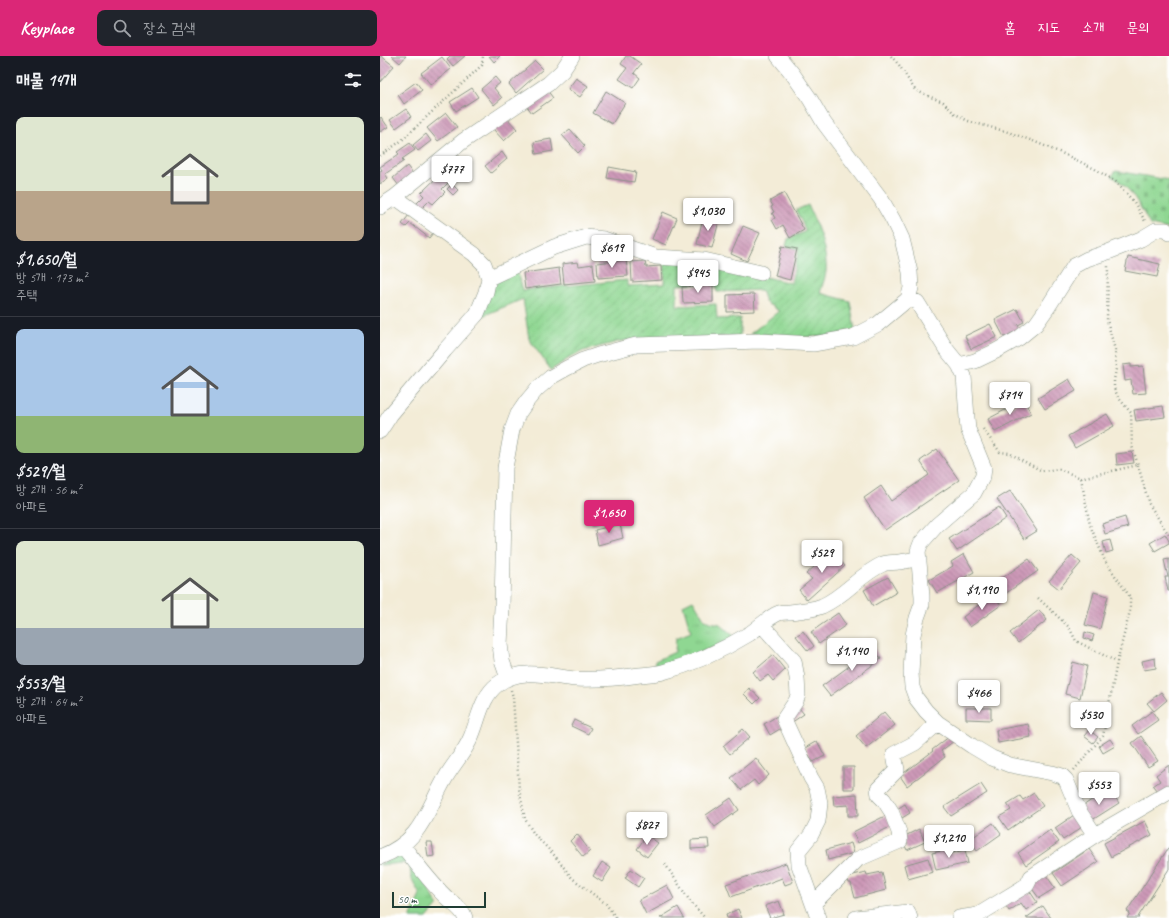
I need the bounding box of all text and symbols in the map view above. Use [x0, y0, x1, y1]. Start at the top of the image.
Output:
search box [97, 10, 377, 46]
text: Keyplace [20, 16, 73, 40]
icon: search [111, 17, 133, 39]
text: 장소 검색 [143, 19, 195, 38]
text: 홈 [1004, 19, 1015, 36]
text: 지도 [1037, 19, 1060, 36]
text: 소개 [1082, 19, 1104, 36]
text: 문의 [1126, 19, 1149, 36]
icon: filters [342, 69, 364, 91]
text: 매물 14개 [16, 70, 76, 91]
icon: home [154, 143, 226, 215]
pin: $777 [428, 156, 476, 190]
text: $777 [440, 161, 464, 177]
pin: $1,030 [675, 198, 741, 232]
text: $1,030 [692, 203, 724, 219]
pin: $619 [588, 235, 636, 269]
text: $619 [600, 240, 624, 256]
text: $1,650/월 [16, 249, 77, 270]
pin: $945 [674, 260, 722, 294]
text: $945 [686, 265, 710, 281]
text: 방 5개 · 173 m² [16, 270, 87, 286]
text: 주택 [16, 287, 37, 303]
icon: home [154, 355, 226, 427]
pin: $714 [986, 382, 1034, 416]
text: $714 [998, 387, 1022, 403]
text: $529/월 [16, 461, 65, 482]
text: 방 2개 · 56 m² [16, 482, 81, 498]
text: 아파트 [16, 499, 47, 515]
pin: $1,650 [576, 500, 642, 534]
text: $1,650 [593, 505, 625, 521]
pin: $529 [798, 540, 846, 574]
text: $529 [810, 545, 834, 561]
icon: home [154, 567, 226, 639]
pin: $1,190 [949, 577, 1015, 611]
text: $1,190 [966, 582, 998, 598]
pin: $1,140 [819, 638, 885, 672]
text: $1,140 [836, 643, 868, 659]
text: $553/월 [16, 673, 65, 694]
pin: $466 [955, 680, 1003, 714]
text: $466 [967, 685, 991, 701]
text: 방 2개 · 64 m² [16, 694, 81, 710]
pin: $530 [1067, 702, 1115, 736]
text: $530 [1079, 707, 1103, 723]
text: 아파트 [16, 711, 47, 727]
pin: $553 [1075, 772, 1123, 806]
text: $553 [1088, 777, 1110, 793]
pin: $827 [623, 812, 671, 846]
text: $827 [635, 817, 659, 833]
pin: $1,210 [916, 825, 982, 859]
text: $1,210 [933, 830, 965, 846]
scale bar [392, 890, 486, 909]
text: 50 m [398, 892, 417, 906]

